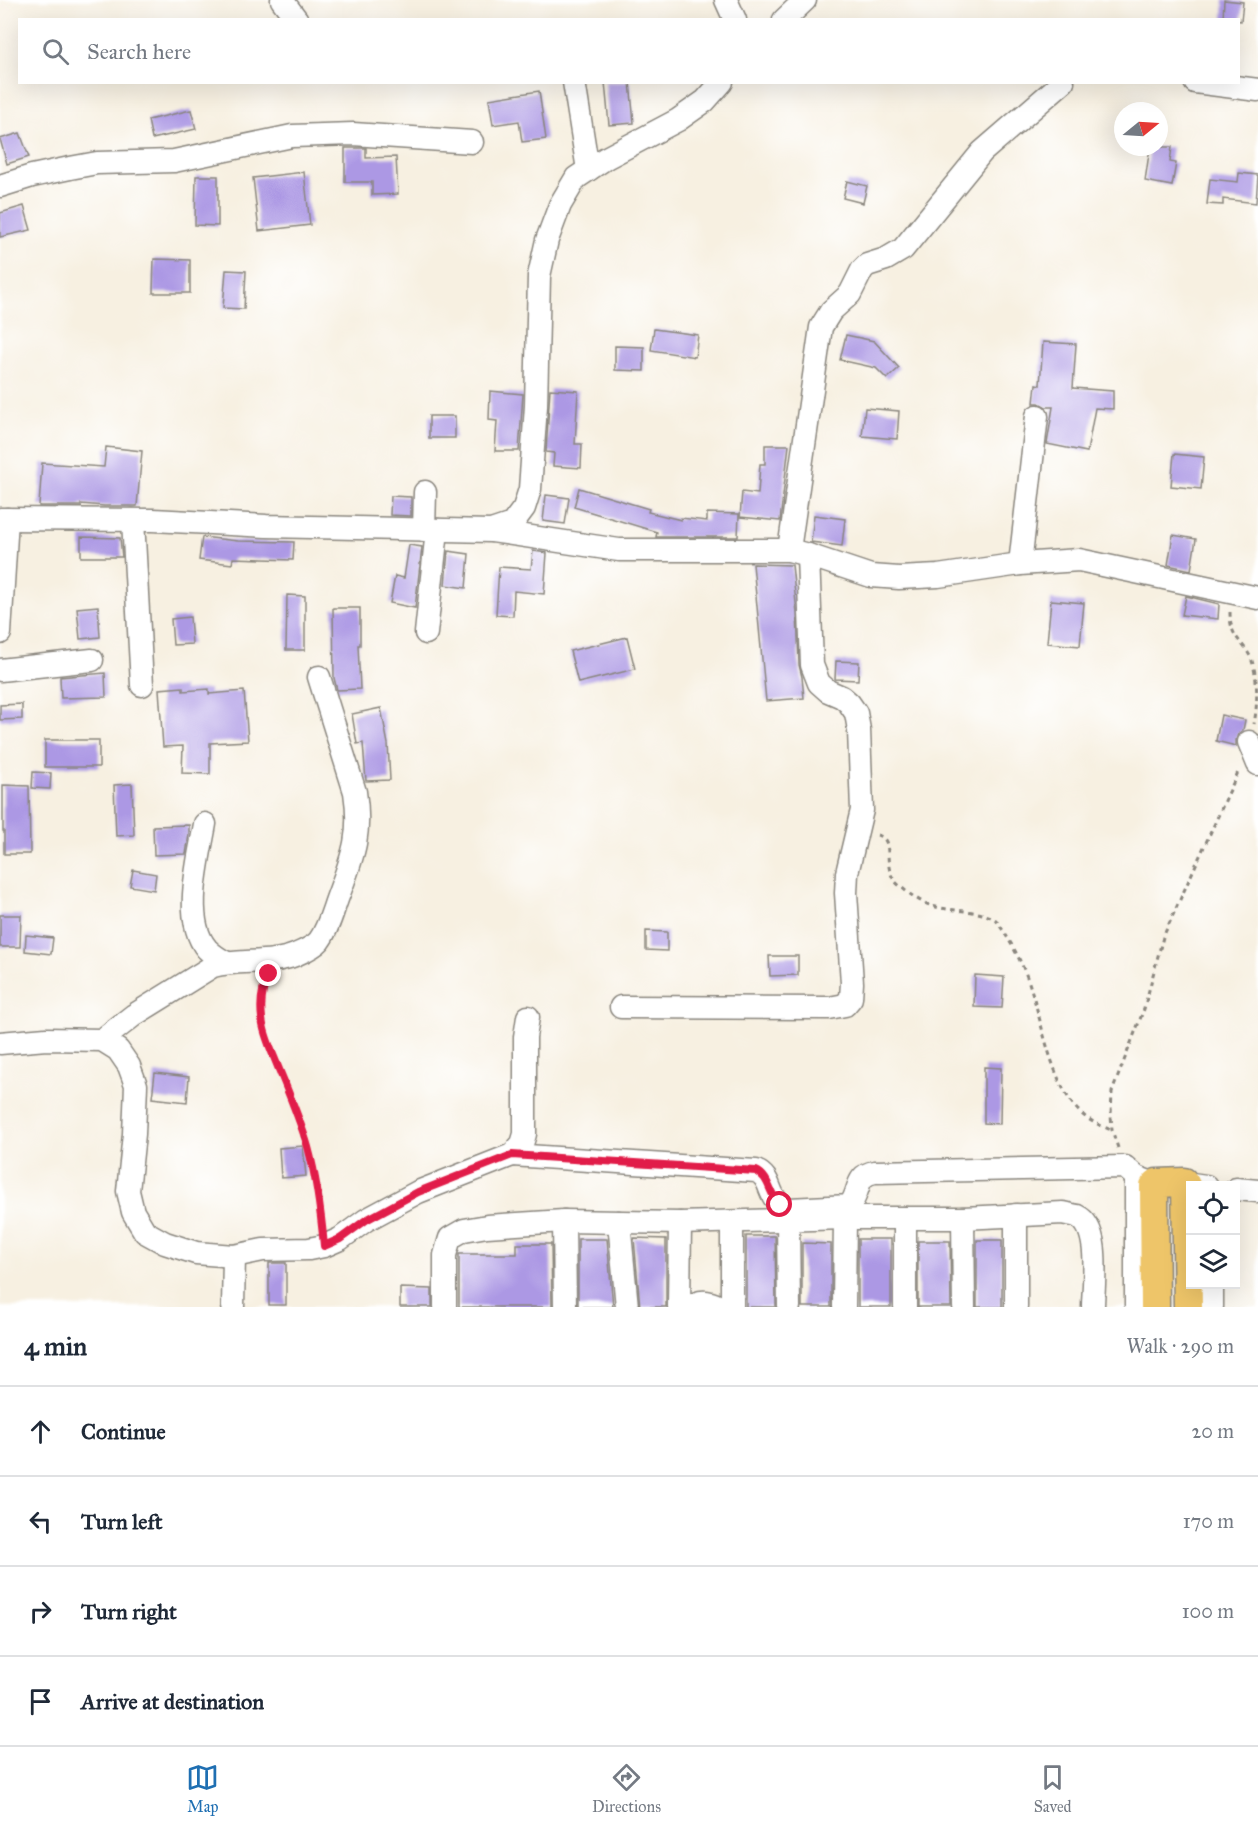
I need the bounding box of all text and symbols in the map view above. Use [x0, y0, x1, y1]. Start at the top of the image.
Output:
search box [18, 18, 1240, 84]
icon: search [39, 35, 72, 68]
text: Search here [87, 38, 191, 65]
north arrow [1114, 102, 1168, 156]
route end [255, 960, 281, 986]
map controls [1186, 1181, 1240, 1289]
button: locate [1186, 1181, 1240, 1235]
route start [766, 1191, 792, 1217]
button: layers [1186, 1235, 1240, 1289]
text: 4 min [24, 1330, 87, 1362]
text: Walk · 290 m [1126, 1334, 1234, 1358]
icon: ahead [24, 1415, 57, 1448]
text: Continue [81, 1418, 166, 1445]
text: 20 m [1191, 1419, 1234, 1443]
icon: left [24, 1505, 57, 1538]
text: Turn left [81, 1508, 163, 1535]
text: 170 m [1183, 1509, 1234, 1533]
icon: right [24, 1595, 57, 1628]
text: Turn right [81, 1598, 177, 1625]
text: 100 m [1182, 1599, 1234, 1623]
icon: arrive [24, 1685, 57, 1718]
text: Arrive at destination [81, 1688, 264, 1715]
tab: Map [186, 1761, 219, 1816]
tab: Directions [592, 1761, 661, 1816]
tab: Saved [1034, 1761, 1072, 1816]

